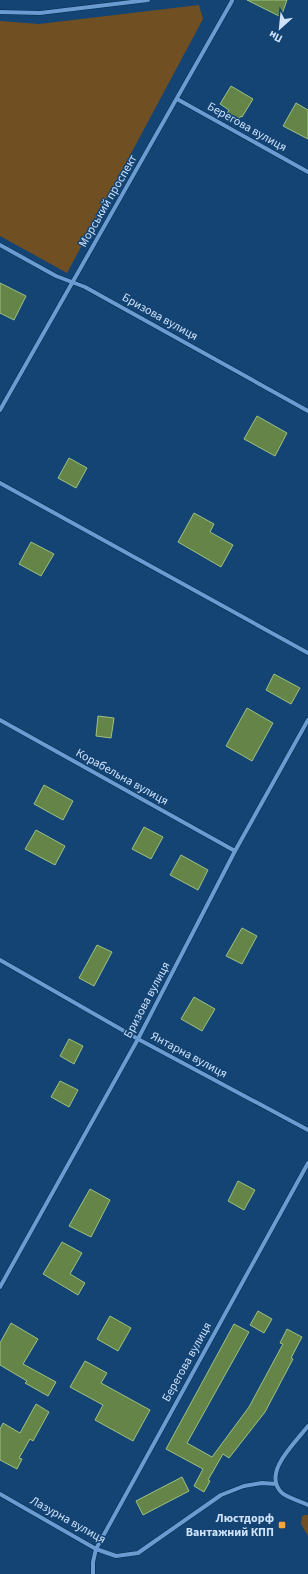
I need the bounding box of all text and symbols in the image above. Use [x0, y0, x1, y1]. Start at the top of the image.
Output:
north arrow [260, 8, 300, 48]
text: Пн [266, 27, 285, 46]
street label: Берегова вулиця [204, 98, 290, 156]
street label: Морський проспект [75, 151, 142, 250]
street label: Бризова вулиця [119, 289, 201, 345]
street label: Корабельна вулиця [73, 744, 171, 810]
street label: Бризова вулиця [120, 959, 174, 1041]
street label: Янтарна вулиця [148, 1028, 230, 1082]
street label: Берегова вулиця [158, 1319, 216, 1405]
street label: Лазурна вулиця [27, 1492, 109, 1548]
place label: Люстдорф Вантажний КПП [186, 1510, 274, 1541]
marker: Люстдорф Вантажний КПП [277, 1520, 287, 1530]

